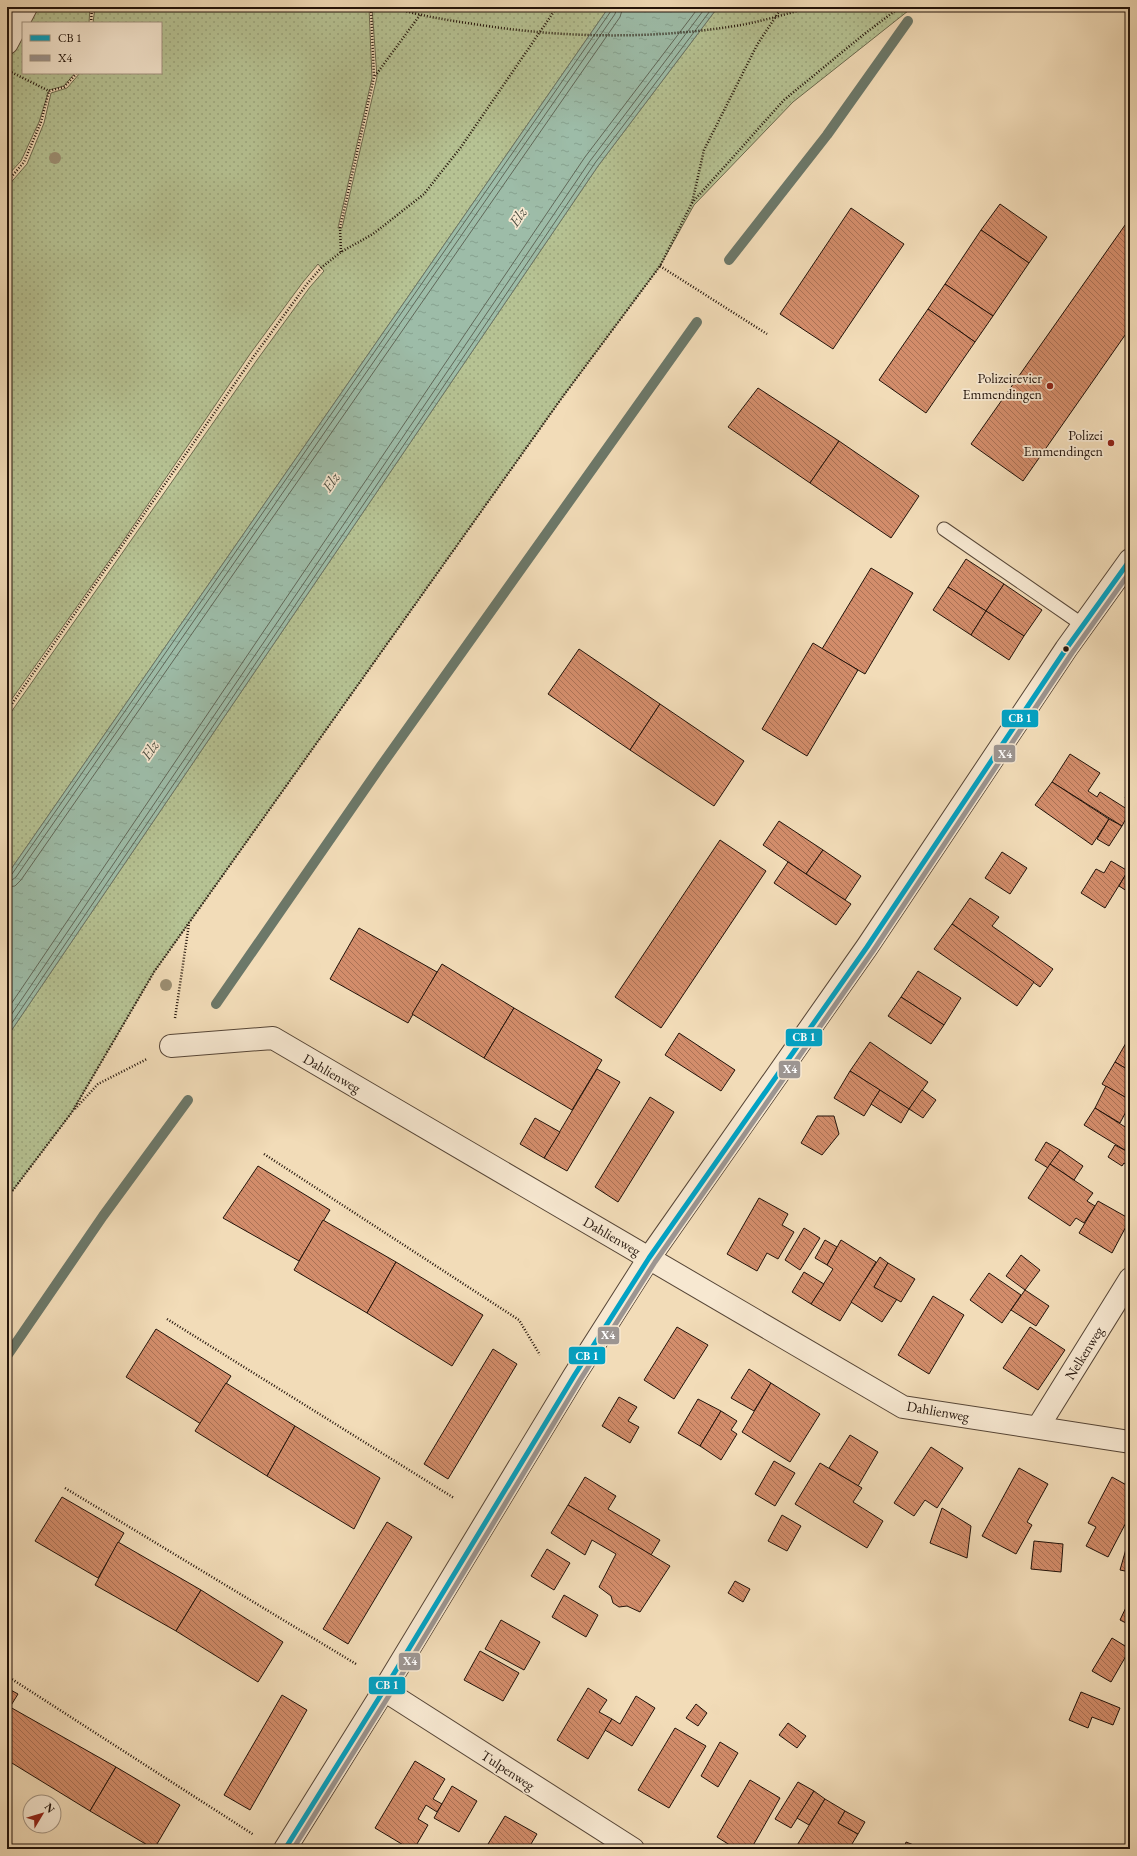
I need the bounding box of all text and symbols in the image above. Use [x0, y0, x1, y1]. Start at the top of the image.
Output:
legend [22, 22, 162, 74]
text: CB 1 [58, 30, 82, 46]
text: X4 [57, 50, 72, 66]
water label: Elz [504, 203, 531, 231]
place label: Polizeirevier Emmendingen [963, 369, 1043, 403]
marker: Polizeirevier Emmendingen [1045, 381, 1055, 391]
place label: Polizei Emmendingen [1024, 426, 1104, 460]
marker: Polizei Emmendingen [1106, 438, 1116, 448]
water label: Elz [317, 468, 344, 496]
unlabelled marker [1061, 644, 1071, 654]
line badge: CB 1 [1001, 709, 1039, 728]
text: CB 1 [1008, 711, 1032, 725]
water label: Elz [136, 736, 163, 764]
line badge: X4 [993, 744, 1016, 763]
text: X4 [997, 747, 1012, 761]
line badge: CB 1 [785, 1028, 823, 1047]
text: CB 1 [792, 1030, 816, 1044]
street label: Dahlienweg [300, 1049, 365, 1097]
line badge: X4 [778, 1060, 801, 1079]
text: X4 [782, 1062, 797, 1076]
street label: Dahlienweg [580, 1212, 645, 1260]
street label: Nelkenweg [1061, 1322, 1108, 1383]
line badge: X4 [597, 1326, 620, 1345]
text: X4 [600, 1328, 615, 1342]
line badge: CB 1 [568, 1346, 606, 1365]
text: CB 1 [575, 1349, 599, 1363]
street label: Dahlienweg [905, 1397, 972, 1426]
line badge: X4 [398, 1652, 421, 1671]
text: X4 [402, 1654, 417, 1668]
line badge: CB 1 [368, 1676, 406, 1695]
text: CB 1 [375, 1678, 399, 1692]
street label: Tulpenweg [478, 1746, 539, 1795]
north arrow [22, 1794, 62, 1834]
text: N [42, 1800, 58, 1816]

